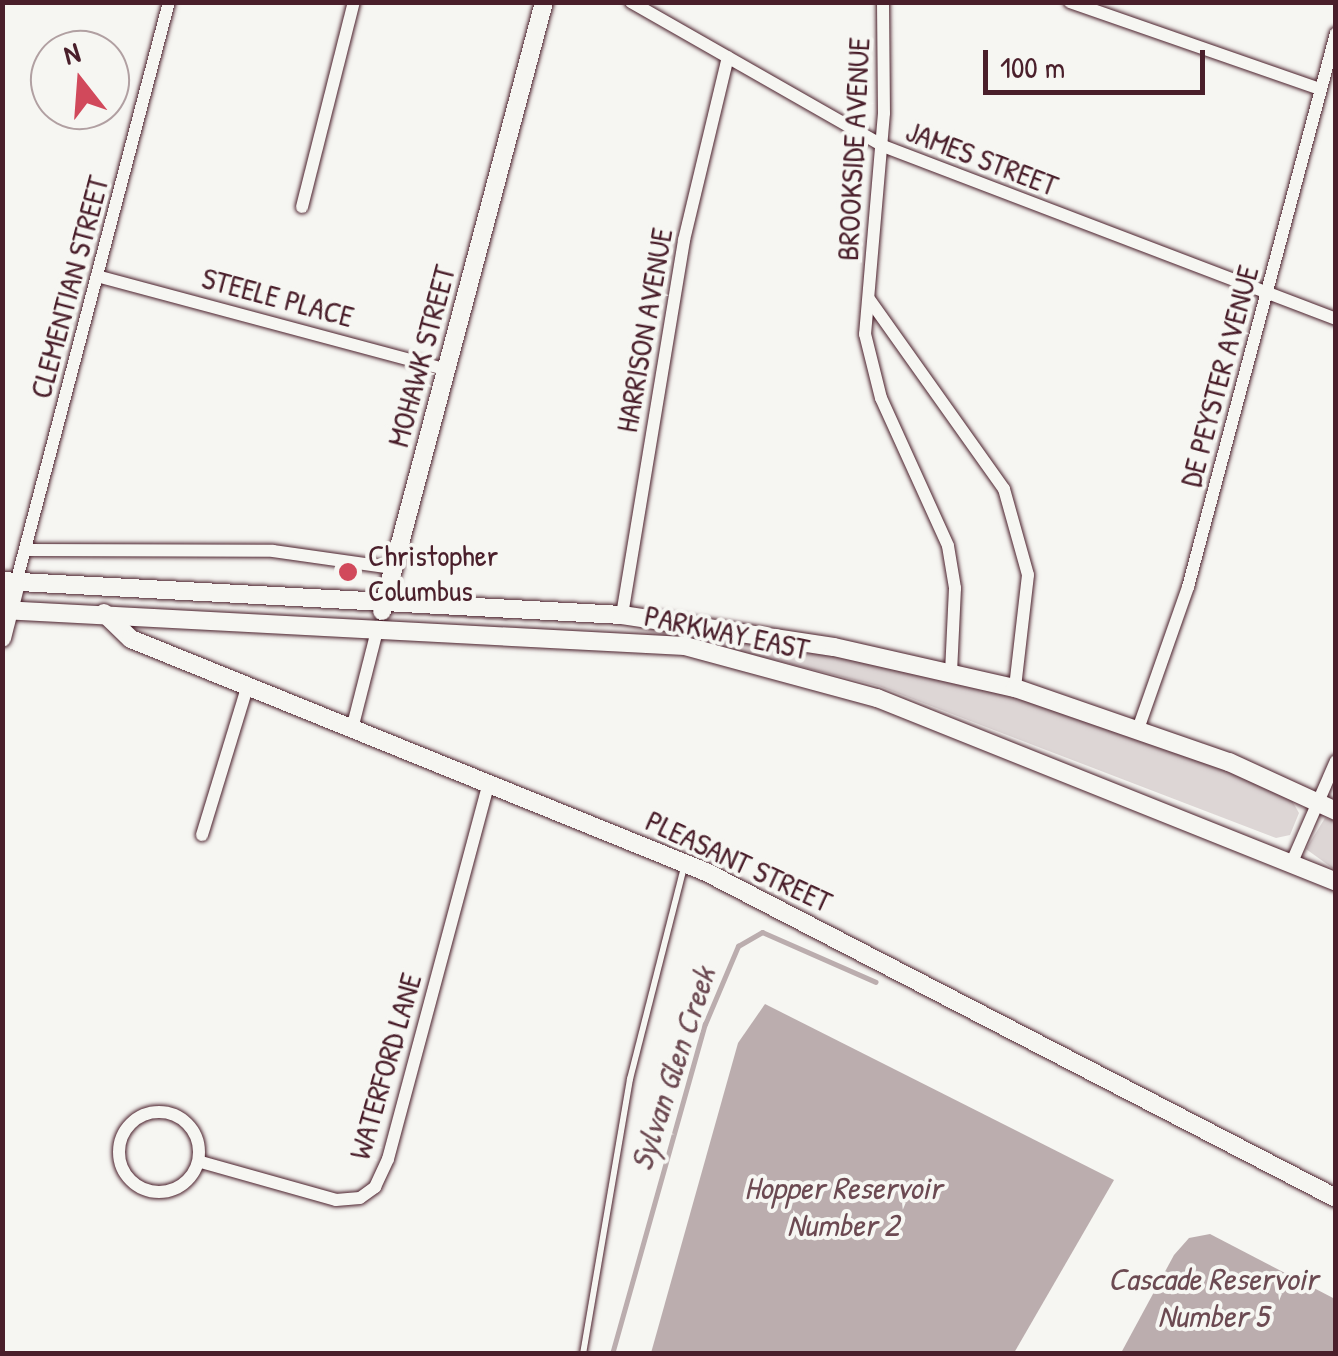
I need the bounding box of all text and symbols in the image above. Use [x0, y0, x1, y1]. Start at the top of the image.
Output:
north arrow [30, 30, 130, 130]
scale bar [988, 30, 1210, 92]
text: N [59, 33, 84, 74]
street label: BROOKSIDE AVENUE [829, 36, 877, 262]
text: 100 m [1000, 47, 1065, 87]
street label: JAMES STREET [901, 113, 1063, 203]
street label: CLEMENTIAN STREET [22, 172, 116, 402]
street label: HARRISON AVENUE [608, 225, 680, 435]
street label: STEELE PLACE [198, 259, 358, 335]
street label: MOHAWK STREET [380, 261, 462, 451]
street label: DE PEYSTER AVENUE [1172, 262, 1266, 490]
place label: Christopher Columbus [368, 537, 498, 608]
marker: Christopher Columbus [337, 561, 359, 583]
street label: PARKWAY EAST [641, 597, 813, 667]
street label: PLEASANT STREET [640, 802, 838, 920]
water label: Sylvan Glen Creek [622, 963, 724, 1175]
street label: WATERFORD LANE [341, 969, 429, 1163]
water label: Hopper Reservoir Number 2 [744, 1170, 942, 1245]
water label: Cascade Reservoir Number 5 [1108, 1261, 1318, 1336]

